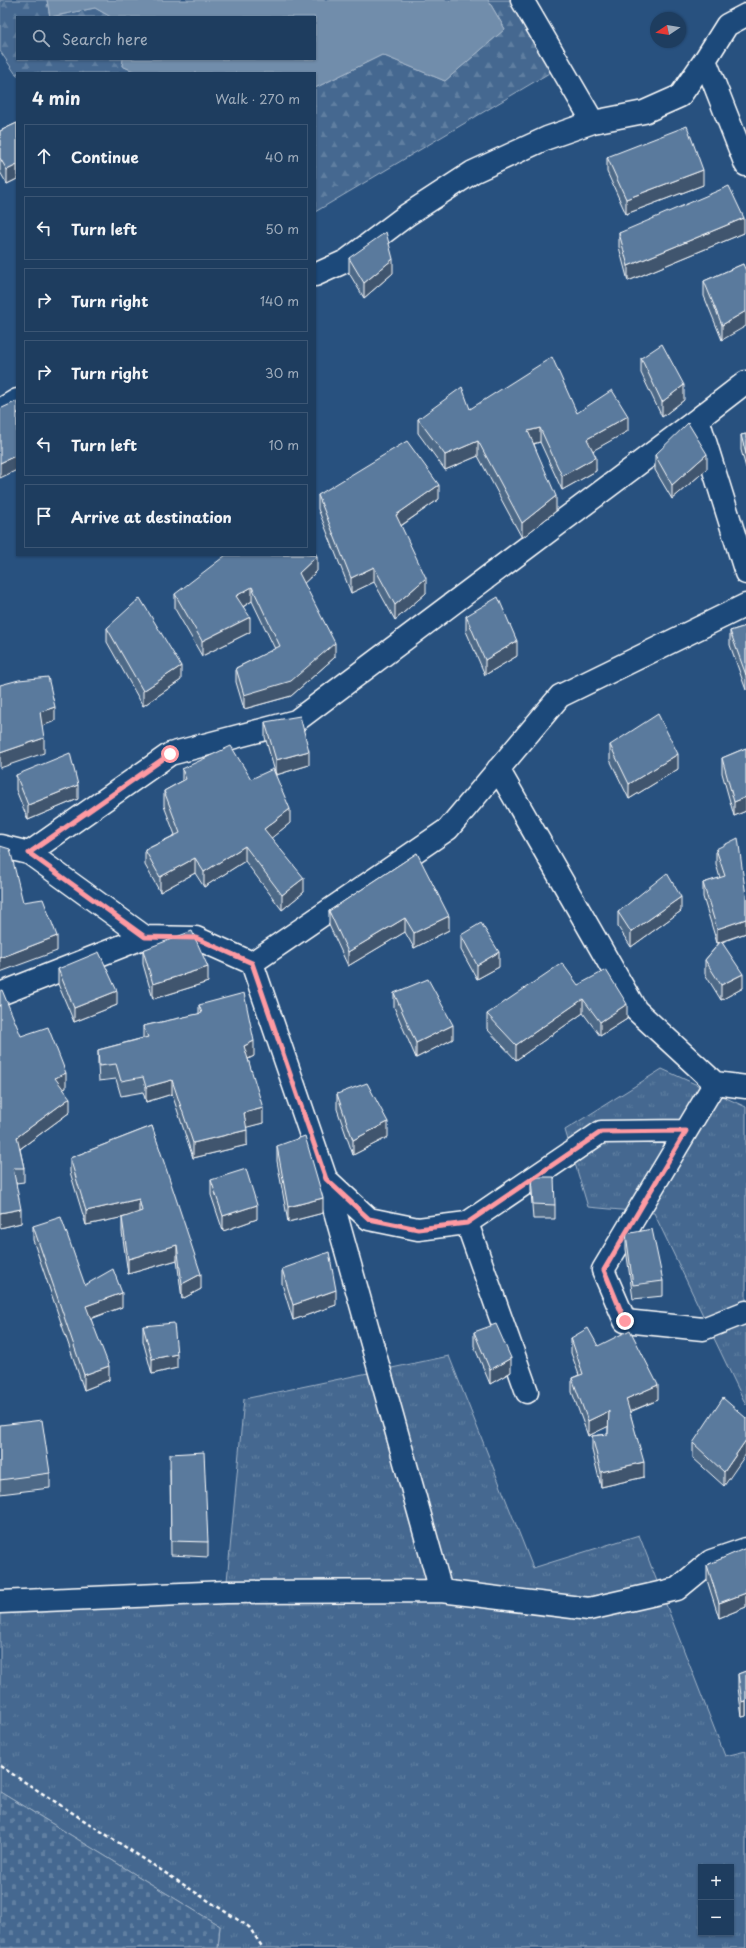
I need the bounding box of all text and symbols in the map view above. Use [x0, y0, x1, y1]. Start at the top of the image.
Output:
north arrow [650, 12, 686, 48]
search box [16, 16, 316, 60]
icon: search [30, 27, 52, 49]
text: Search here [62, 27, 148, 50]
text: 4 min [32, 85, 80, 111]
text: Walk · 270 m [215, 89, 300, 108]
icon: ahead [33, 145, 55, 167]
text: Continue [71, 145, 139, 168]
text: 40 m [265, 147, 299, 166]
icon: left [33, 217, 55, 239]
text: Turn left [71, 217, 137, 240]
text: 50 m [265, 219, 299, 238]
icon: right [33, 289, 55, 311]
text: Turn right [71, 289, 148, 312]
text: 140 m [260, 291, 299, 310]
icon: right [33, 361, 55, 383]
text: Turn right [71, 361, 148, 384]
text: 30 m [265, 363, 299, 382]
icon: left [33, 433, 55, 455]
text: Turn left [71, 433, 137, 456]
text: 10 m [269, 435, 299, 454]
icon: arrive [33, 505, 55, 527]
text: Arrive at destination [71, 505, 232, 528]
route start [161, 745, 179, 763]
route end [616, 1312, 634, 1330]
map controls [698, 1864, 734, 1936]
button: + [698, 1864, 734, 1900]
button: − [698, 1900, 734, 1936]

